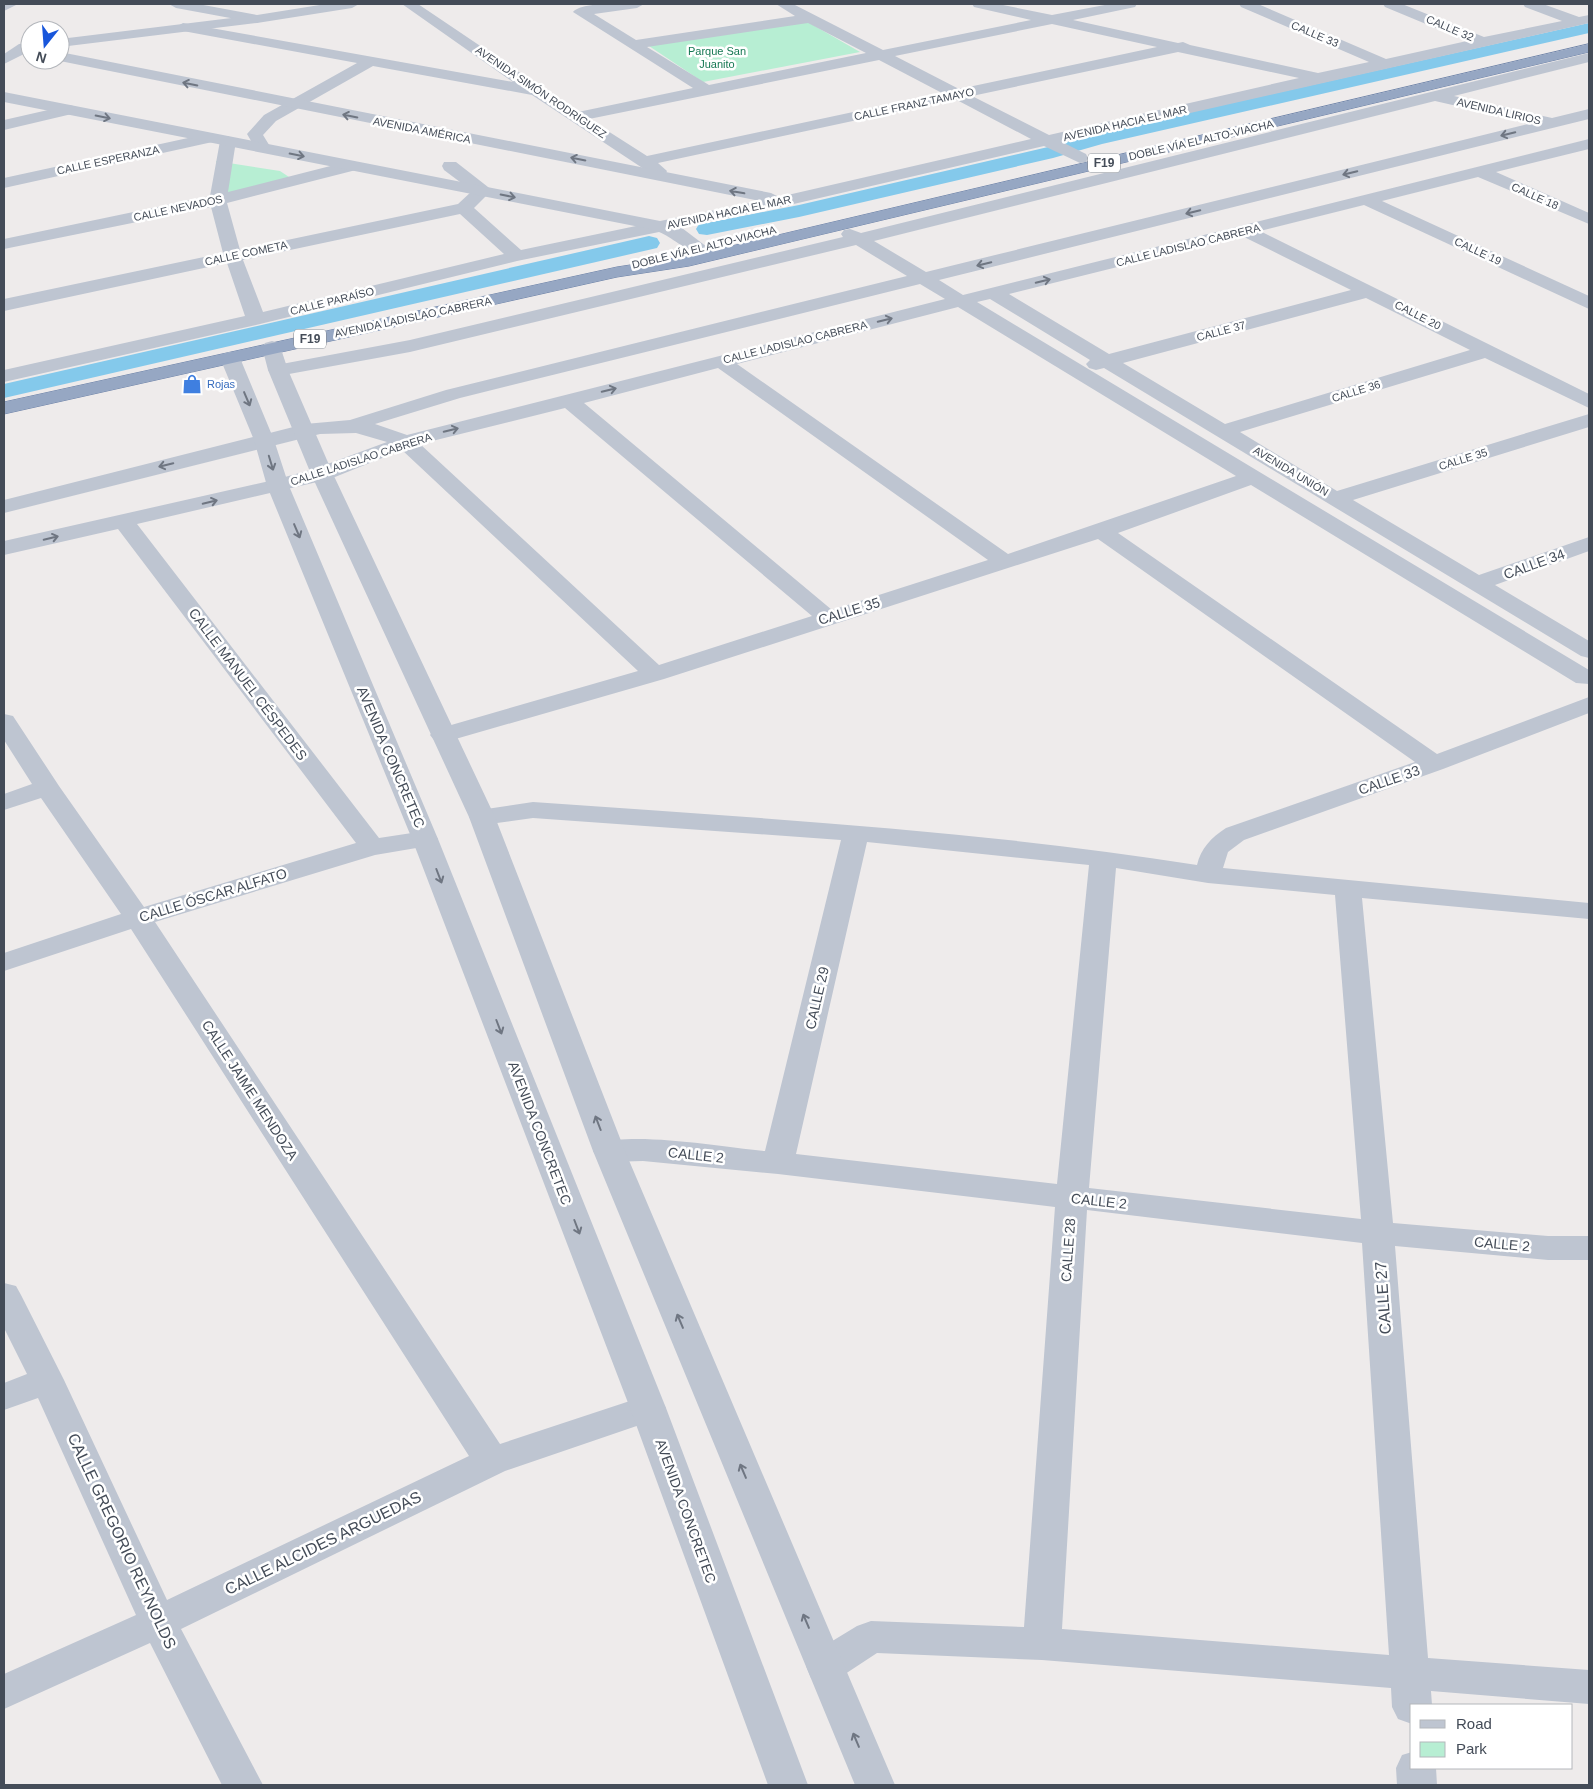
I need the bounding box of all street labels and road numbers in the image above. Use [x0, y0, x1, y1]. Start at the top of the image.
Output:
street label: CALLE 32 [1425, 13, 1475, 43]
street label: CALLE 33 [1290, 19, 1340, 49]
street label: AVENIDA SIMÓN RODRIGUEZ [473, 44, 609, 140]
street label: CALLE FRANZ TAMAYO [853, 85, 975, 123]
street label: AVENIDA LIRIOS [1456, 95, 1542, 127]
street label: AVENIDA HACIA EL MAR [1062, 103, 1188, 143]
street label: AVENIDA AMÉRICA [372, 115, 473, 146]
street label: DOBLE VÍA EL ALTO-VIACHA [1127, 117, 1275, 163]
street label: CALLE ESPERANZA [56, 143, 161, 177]
road number: F19 [1088, 154, 1120, 172]
street label: CALLE 18 [1510, 180, 1560, 212]
street label: CALLE NEVADOS [132, 193, 224, 223]
street label: AVENIDA HACIA EL MAR [666, 193, 792, 231]
street label: CALLE LADISLAO CABRERA [1115, 221, 1262, 269]
street label: DOBLE VÍA EL ALTO-VIACHA [631, 223, 778, 271]
street label: CALLE 19 [1453, 235, 1503, 267]
street label: CALLE COMETA [204, 238, 289, 268]
street label: CALLE PARAÍSO [289, 285, 376, 317]
street label: AVENIDA LADISLAO CABRERA [334, 294, 493, 339]
street label: CALLE 20 [1393, 298, 1443, 332]
street label: CALLE LADISLAO CABRERA [722, 318, 869, 366]
street label: CALLE 37 [1195, 319, 1247, 343]
road number: F19 [294, 329, 326, 348]
street label: CALLE 36 [1330, 378, 1382, 404]
street label: CALLE LADISLAO CABRERA [289, 430, 434, 488]
street label: AVENIDA UNIÓN [1251, 444, 1331, 498]
street label: CALLE 35 [1437, 446, 1489, 472]
street label: CALLE 34 [1501, 545, 1567, 582]
street label: CALLE 35 [816, 594, 882, 628]
street label: CALLE MANUEL CÉSPEDES [186, 605, 310, 763]
street label: AVENIDA CONCRETEC [354, 684, 428, 830]
street label: CALLE 33 [1356, 762, 1422, 798]
street label: CALLE ÓSCAR ALFATO [137, 865, 289, 925]
street label: CALLE 29 [802, 965, 832, 1031]
street label: CALLE JAIME MENDOZA [199, 1017, 302, 1163]
street label: AVENIDA CONCRETEC [505, 1059, 575, 1207]
street label: CALLE 2 [667, 1144, 725, 1166]
street label: CALLE 2 [1070, 1190, 1128, 1212]
street label: CALLE 28 [1058, 1217, 1078, 1282]
street label: CALLE 2 [1473, 1234, 1531, 1254]
street label: CALLE 27 [1372, 1261, 1394, 1335]
street label: CALLE GREGORIO REYNOLDS [65, 1431, 179, 1651]
street label: AVENIDA CONCRETEC [652, 1437, 720, 1585]
street label: CALLE ALCIDES ARGUEDAS [222, 1488, 424, 1598]

